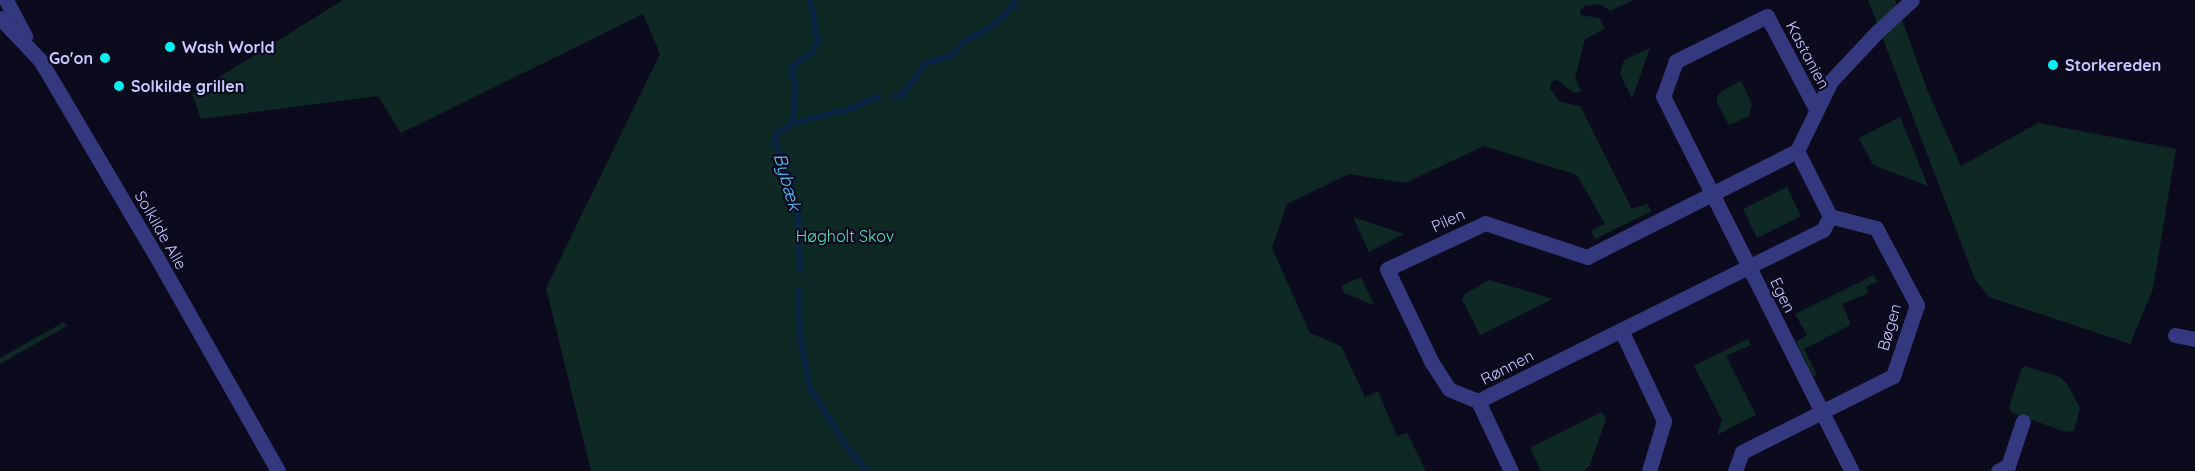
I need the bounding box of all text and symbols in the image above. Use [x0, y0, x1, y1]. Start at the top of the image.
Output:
street label: Kastanien [1782, 18, 1834, 92]
place label: Wash World [182, 37, 275, 57]
marker: Wash World [163, 40, 177, 54]
place label: Go'on [49, 48, 93, 68]
marker: Go'on [98, 51, 112, 65]
place label: Storkereden [2065, 55, 2161, 75]
marker: Storkereden [2046, 58, 2060, 72]
place label: Solkilde grillen [131, 76, 244, 96]
marker: Solkilde grillen [112, 79, 126, 93]
water label: Bybæk [769, 151, 805, 213]
street label: Solkilde Alle [131, 187, 191, 273]
street label: Pilen [1428, 204, 1468, 236]
park label: Høgholt Skov [796, 226, 894, 246]
street label: Egen [1766, 274, 1800, 316]
street label: Bøgen [1873, 301, 1905, 353]
street label: Rønnen [1477, 345, 1537, 389]

